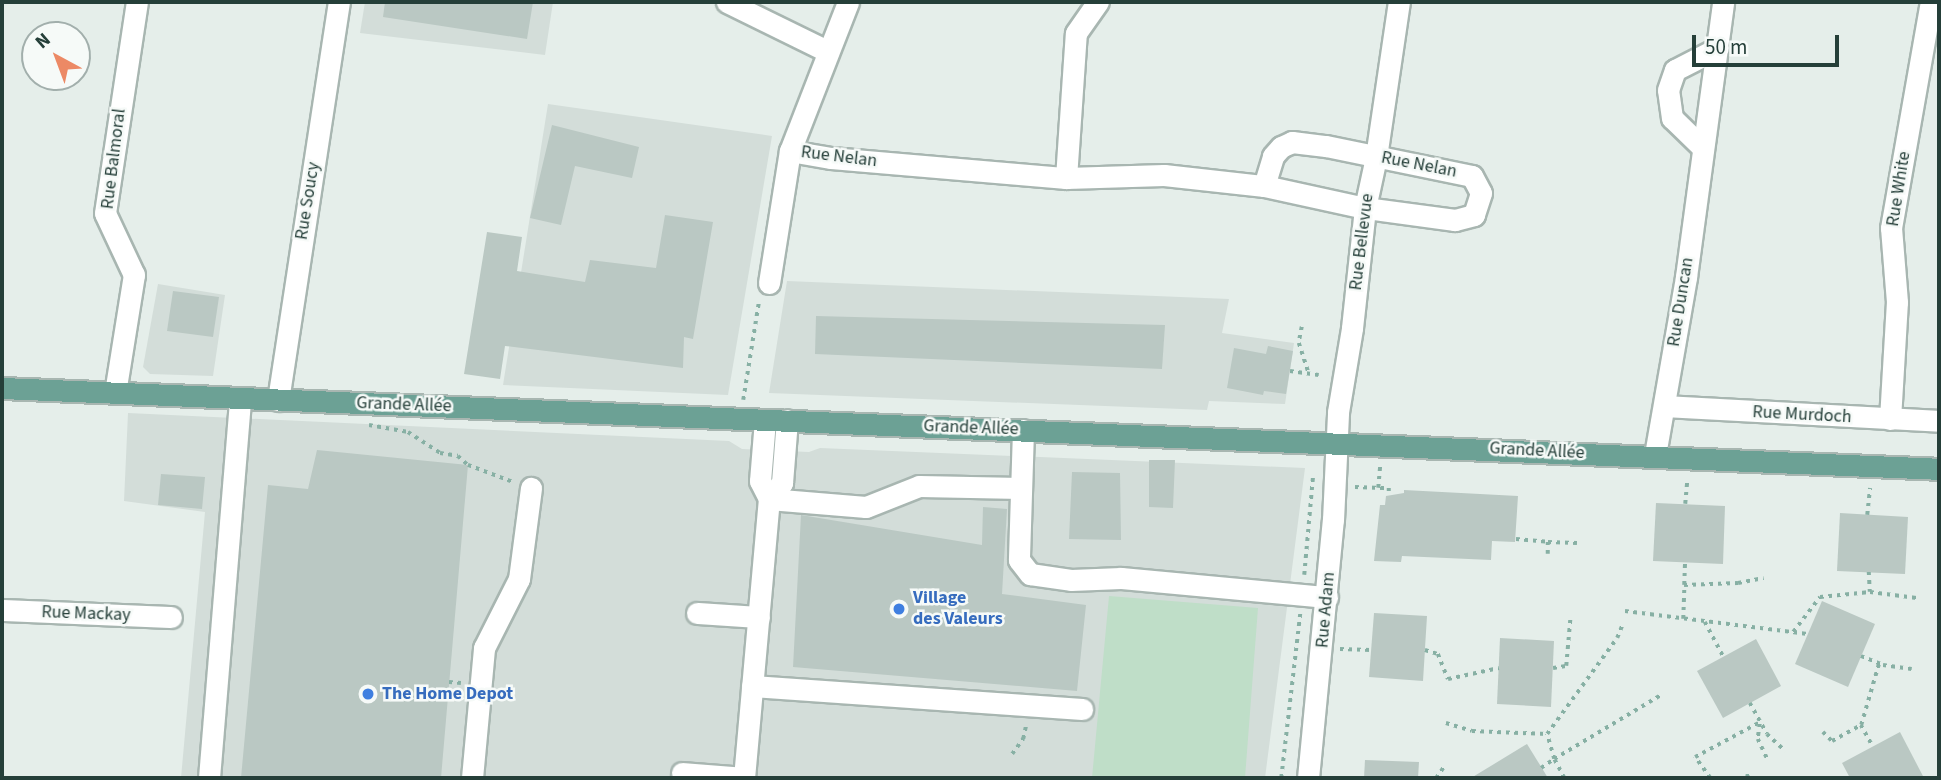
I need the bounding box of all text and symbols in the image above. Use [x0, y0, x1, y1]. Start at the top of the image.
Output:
north arrow [21, 21, 91, 91]
scale bar [1696, 21, 1843, 65]
text: N [30, 27, 57, 56]
text: 50 m [1705, 32, 1747, 62]
street label: Rue Balmoral [97, 108, 131, 210]
street label: Rue Nelan [800, 142, 878, 172]
street label: Rue Nelan [1379, 147, 1459, 183]
street label: Rue White [1882, 150, 1916, 228]
street label: Rue Soucy [291, 161, 325, 241]
street label: Rue Bellevue [1345, 192, 1379, 292]
street label: Rue Duncan [1663, 256, 1699, 348]
street label: Grande Allée [356, 393, 452, 417]
street label: Rue Murdoch [1752, 402, 1852, 428]
street label: Grande Allée [923, 416, 1019, 440]
street label: Grande Allée [1489, 438, 1585, 464]
street label: Rue Adam [1312, 571, 1340, 649]
place label: Village des Valeurs [913, 588, 1003, 630]
marker: Village des Valeurs [891, 601, 907, 617]
street label: Rue Mackay [41, 602, 131, 626]
place label: The Home Depot [382, 683, 513, 705]
marker: The Home Depot [360, 686, 376, 702]

